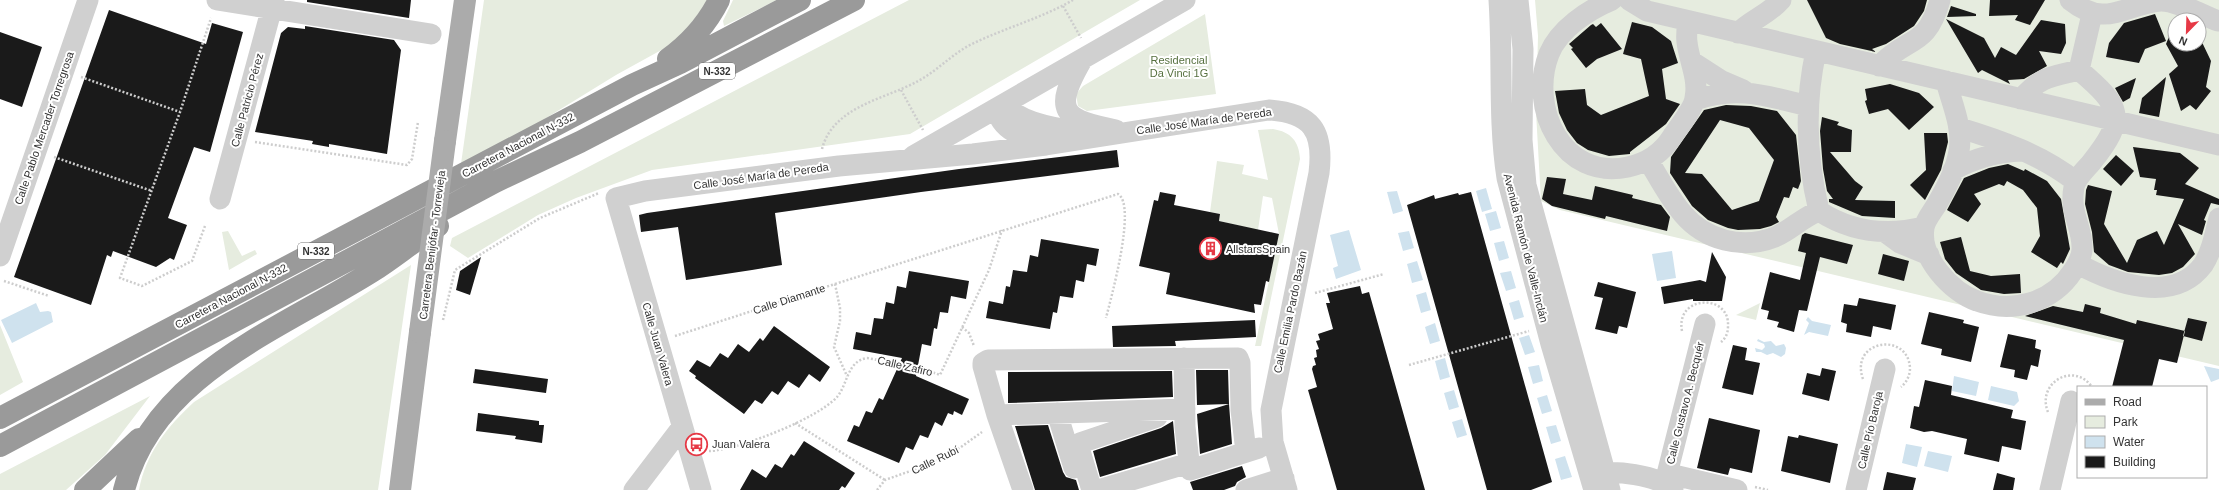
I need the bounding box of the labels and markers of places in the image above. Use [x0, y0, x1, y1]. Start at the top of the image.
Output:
building icon: AllstarsSpain [1197, 236, 1223, 262]
place label: AllstarsSpain [1226, 243, 1290, 255]
bus stop icon: Juan Valera [684, 431, 710, 457]
place label: Juan Valera [712, 438, 771, 450]

